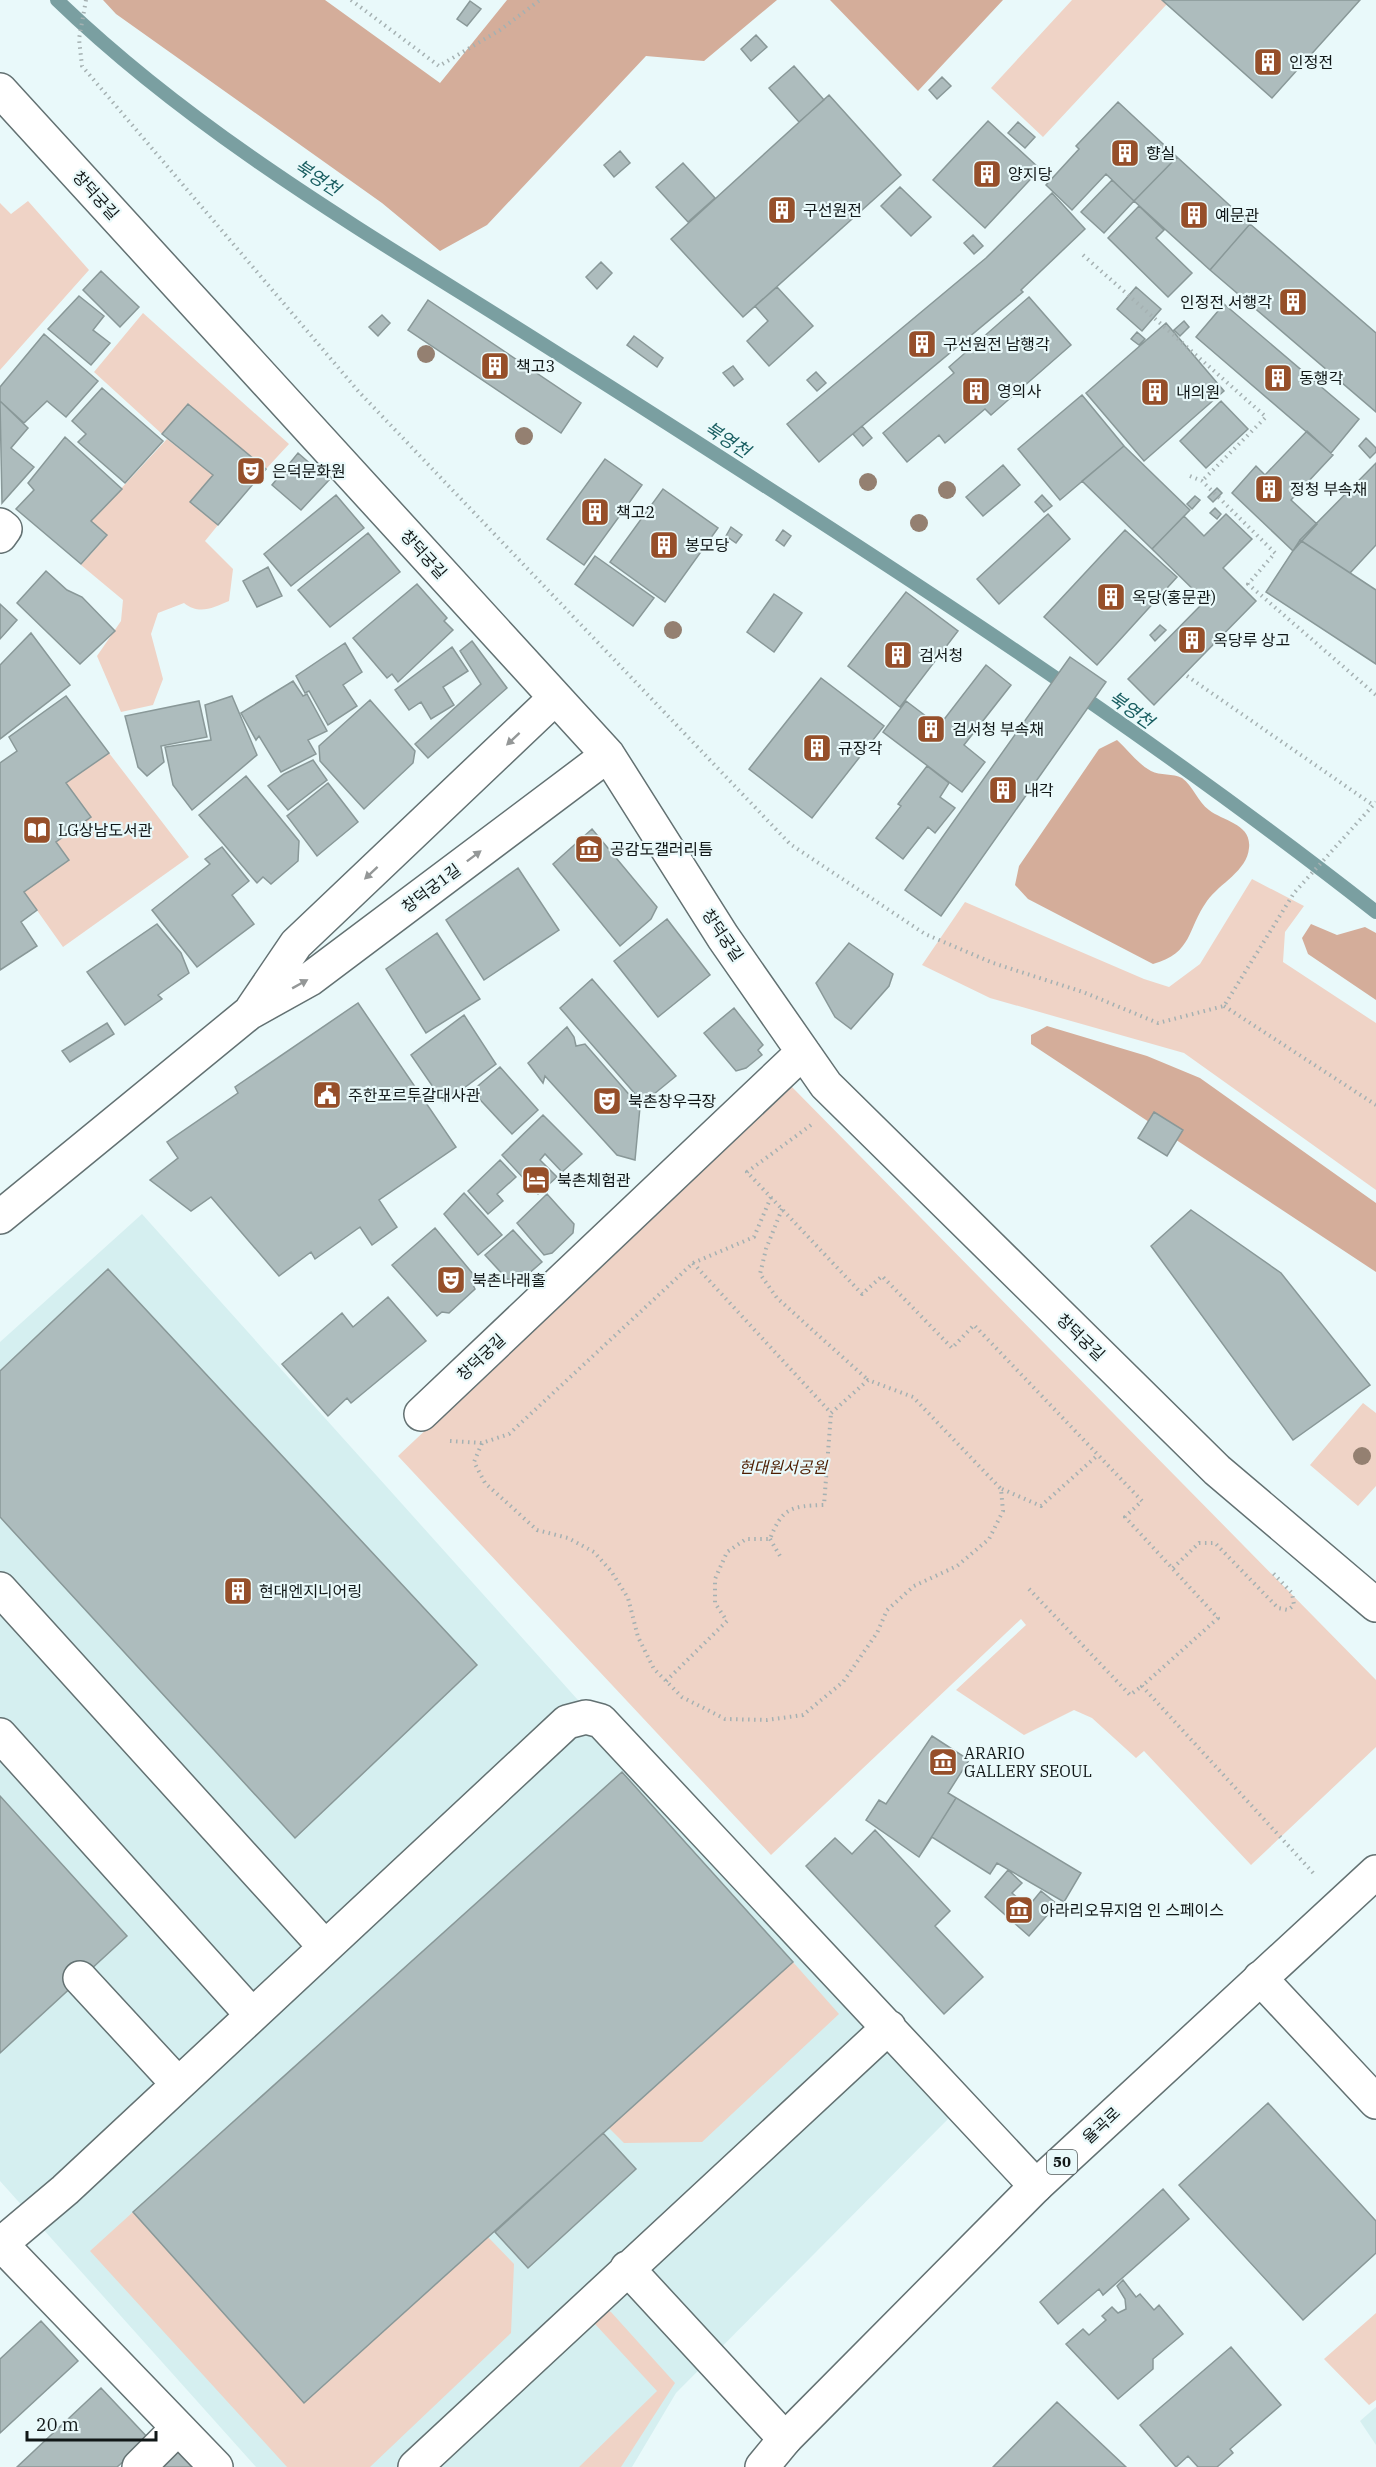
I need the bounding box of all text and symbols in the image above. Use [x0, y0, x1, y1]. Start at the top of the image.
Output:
building icon: 인정전 [1252, 46, 1284, 78]
place label: 인정전 [1289, 52, 1333, 72]
building icon: 향실 [1109, 137, 1141, 169]
place label: 향실 [1146, 143, 1175, 163]
water label: 북영천 [290, 154, 346, 202]
building icon: 양지당 [971, 158, 1003, 190]
place label: 양지당 [1008, 164, 1052, 184]
street label: 창덕궁길 [69, 166, 123, 224]
building icon: 구선원전 [766, 194, 798, 226]
building icon: 예문관 [1178, 199, 1210, 231]
place label: 구선원전 [803, 200, 862, 220]
place label: 예문관 [1215, 205, 1259, 225]
building icon: 인정전 서행각 [1277, 286, 1309, 318]
place label: 인정전 서행각 [1180, 292, 1272, 312]
building icon: 구선원전 남행각 [906, 328, 938, 360]
place label: 구선원전 남행각 [943, 334, 1050, 354]
building icon: 책고3 [479, 350, 511, 382]
place label: 책고3 [516, 356, 555, 376]
building icon: 동행각 [1262, 362, 1294, 394]
place label: 동행각 [1299, 368, 1343, 388]
building icon: 영의사 [960, 375, 992, 407]
building icon: 내의원 [1139, 376, 1171, 408]
place label: 영의사 [997, 381, 1041, 401]
place label: 내의원 [1176, 382, 1220, 402]
water label: 북영천 [700, 416, 756, 464]
theatre icon: 은덕문화원 [235, 455, 267, 487]
place label: 은덕문화원 [272, 461, 346, 481]
building icon: 정청 부속채 [1253, 473, 1285, 505]
place label: 정청 부속채 [1290, 479, 1367, 499]
building icon: 책고2 [579, 496, 611, 528]
place label: 책고2 [616, 502, 655, 522]
street label: 창덕궁길 [397, 525, 451, 583]
building icon: 봉모당 [648, 529, 680, 561]
place label: 봉모당 [685, 535, 729, 555]
building icon: 옥당(홍문관) [1095, 581, 1127, 613]
place label: 옥당(홍문관) [1132, 587, 1216, 607]
building icon: 옥당루 상고 [1176, 624, 1208, 656]
place label: 옥당루 상고 [1213, 630, 1290, 650]
building icon: 검서청 [882, 639, 914, 671]
place label: 검서청 [919, 645, 963, 665]
water label: 북영천 [1104, 686, 1160, 735]
building icon: 검서청 부속채 [915, 713, 947, 745]
place label: 검서청 부속채 [952, 719, 1044, 739]
one-way arrow [506, 731, 520, 745]
building icon: 규장각 [801, 732, 833, 764]
place label: 규장각 [838, 738, 882, 758]
building icon: 내각 [987, 774, 1019, 806]
place label: 내각 [1024, 780, 1054, 800]
library icon: LG상남도서관 [21, 814, 53, 846]
place label: LG상남도서관 [58, 820, 153, 840]
museum icon: 공감도갤러리틈 [573, 833, 605, 865]
place label: 공감도갤러리틈 [610, 839, 713, 859]
one-way arrow [465, 850, 481, 862]
street label: 창덕궁1길 [398, 859, 464, 917]
one-way arrow [364, 865, 378, 879]
street label: 창덕궁길 [698, 905, 748, 965]
one-way arrow [292, 979, 309, 989]
public building icon: 주한포르투갈대사관 [311, 1079, 343, 1111]
place label: 주한포르투갈대사관 [348, 1085, 481, 1105]
theatre icon: 북촌창우극장 [591, 1085, 623, 1117]
place label: 북촌창우극장 [628, 1091, 717, 1111]
hotel icon: 북촌체험관 [520, 1164, 552, 1196]
place label: 북촌체험관 [557, 1170, 631, 1190]
theatre icon: 북촌나래홀 [435, 1264, 467, 1296]
place label: 북촌나래홀 [472, 1270, 546, 1290]
street label: 창덕궁길 [1053, 1309, 1109, 1365]
street label: 창덕궁길 [453, 1330, 509, 1384]
park label: 현대원서공원 [739, 1457, 828, 1477]
building icon: 현대엔지니어링 [222, 1575, 254, 1607]
place label: 현대엔지니어링 [259, 1581, 362, 1601]
place label: ARARIO GALLERY SEOUL [964, 1743, 1092, 1781]
museum icon: ARARIO GALLERY SEOUL [927, 1746, 959, 1778]
museum icon: 아라리오뮤지엄 인 스페이스 [1003, 1894, 1035, 1926]
place label: 아라리오뮤지엄 인 스페이스 [1040, 1900, 1224, 1920]
street label: 율곡로 [1078, 2102, 1124, 2147]
road number: 50 [1047, 2150, 1077, 2174]
scale bar [27, 2404, 156, 2442]
text: 20 m [36, 2413, 79, 2436]

